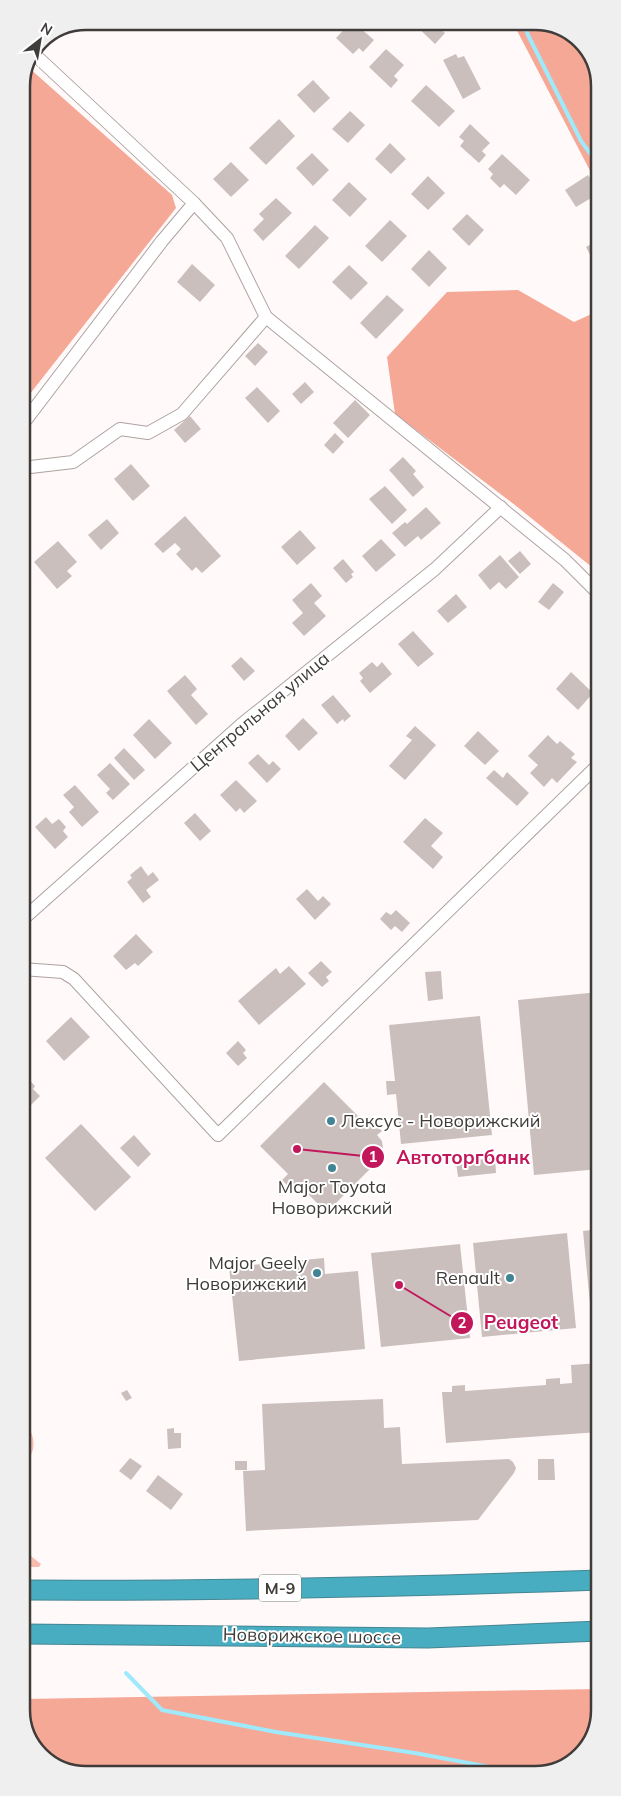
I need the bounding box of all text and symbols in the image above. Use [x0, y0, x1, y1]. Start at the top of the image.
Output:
north arrow [15, 15, 65, 65]
text: N [38, 18, 56, 39]
street label: Центральная улица [185, 647, 334, 777]
place label: Лексус - Новорижский [341, 1109, 540, 1132]
marker: Лексус - Новорижский [325, 1115, 337, 1127]
callout: Автоторгбанк [361, 1140, 540, 1174]
text: Автоторгбанк [396, 1145, 530, 1169]
text: 1 [368, 1147, 378, 1166]
marker: Major Toyota Новорижский [326, 1162, 338, 1174]
place label: Major Toyota Новорижский [271, 1175, 393, 1219]
place label: Major Geely Новорижский [186, 1251, 307, 1295]
place label: Renault [436, 1266, 500, 1289]
marker: Major Geely Новорижский [311, 1267, 323, 1279]
marker: Renault [504, 1272, 516, 1284]
callout: Peugeot [449, 1306, 569, 1340]
text: Peugeot [484, 1310, 558, 1334]
text: 2 [457, 1313, 467, 1332]
road number: М-9 [259, 1575, 301, 1602]
street label: Новорижское шоссе [223, 1622, 401, 1649]

